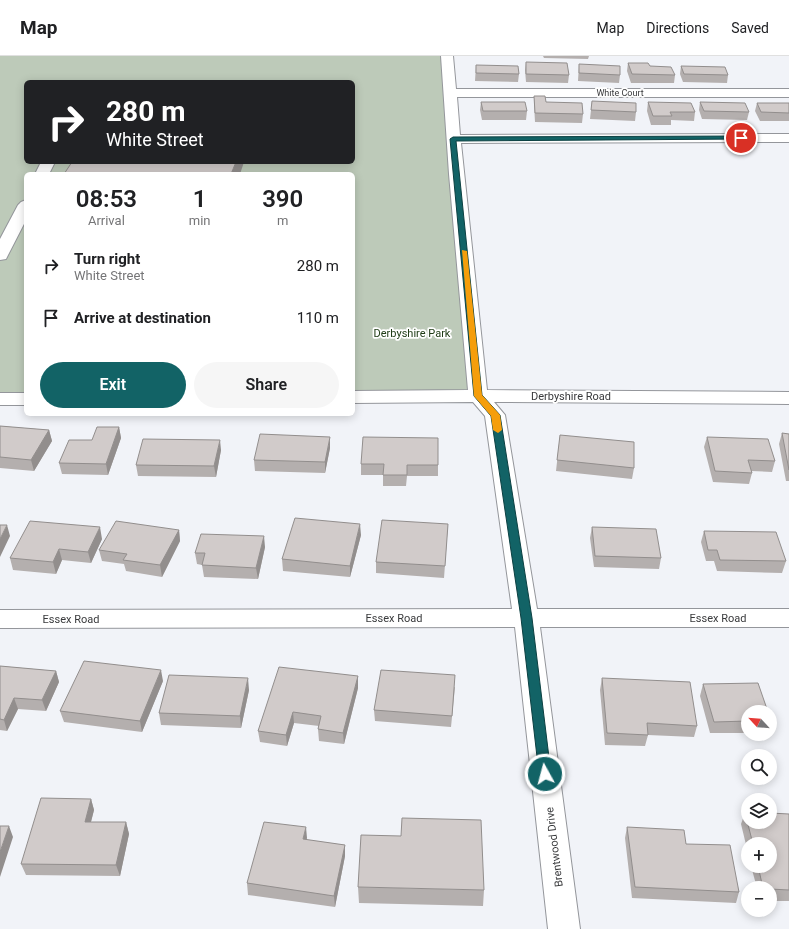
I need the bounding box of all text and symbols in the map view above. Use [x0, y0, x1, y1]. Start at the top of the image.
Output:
text: Map [20, 16, 58, 39]
text: Map [597, 20, 624, 36]
text: Directions [646, 20, 709, 36]
text: Saved [731, 20, 769, 36]
street label: White Court [596, 88, 644, 98]
text: 280 m [106, 95, 185, 128]
icon: right [40, 96, 92, 148]
pin [724, 121, 758, 155]
icon: arrive [730, 127, 752, 149]
text: White Street [106, 129, 204, 150]
text: 08:53 [76, 185, 137, 213]
text: 1 [193, 185, 206, 213]
text: 390 [262, 185, 303, 213]
text: Arrival [88, 213, 125, 228]
text: min [189, 213, 210, 228]
text: m [277, 213, 288, 228]
text: Turn right [74, 250, 140, 268]
icon: right [40, 255, 62, 277]
text: 280 m [297, 257, 339, 275]
text: White Street [74, 268, 145, 283]
icon: arrive [40, 307, 62, 329]
text: Arrive at destination [74, 309, 211, 327]
text: 110 m [297, 309, 339, 327]
park label: Derbyshire Park [374, 327, 451, 340]
button: Exit [40, 362, 186, 408]
button: Share [194, 362, 339, 408]
street label: Derbyshire Road [531, 390, 611, 403]
street label: Essex Road [366, 612, 422, 625]
street label: Essex Road [690, 612, 746, 625]
street label: Essex Road [43, 613, 99, 626]
north arrow [741, 705, 777, 741]
map controls [741, 705, 777, 917]
button: search [741, 749, 777, 785]
position arrow [524, 753, 566, 795]
button: layers [741, 793, 777, 829]
street label: Brentwood Drive [543, 806, 566, 888]
button: + [741, 837, 777, 873]
button: − [741, 881, 777, 917]

